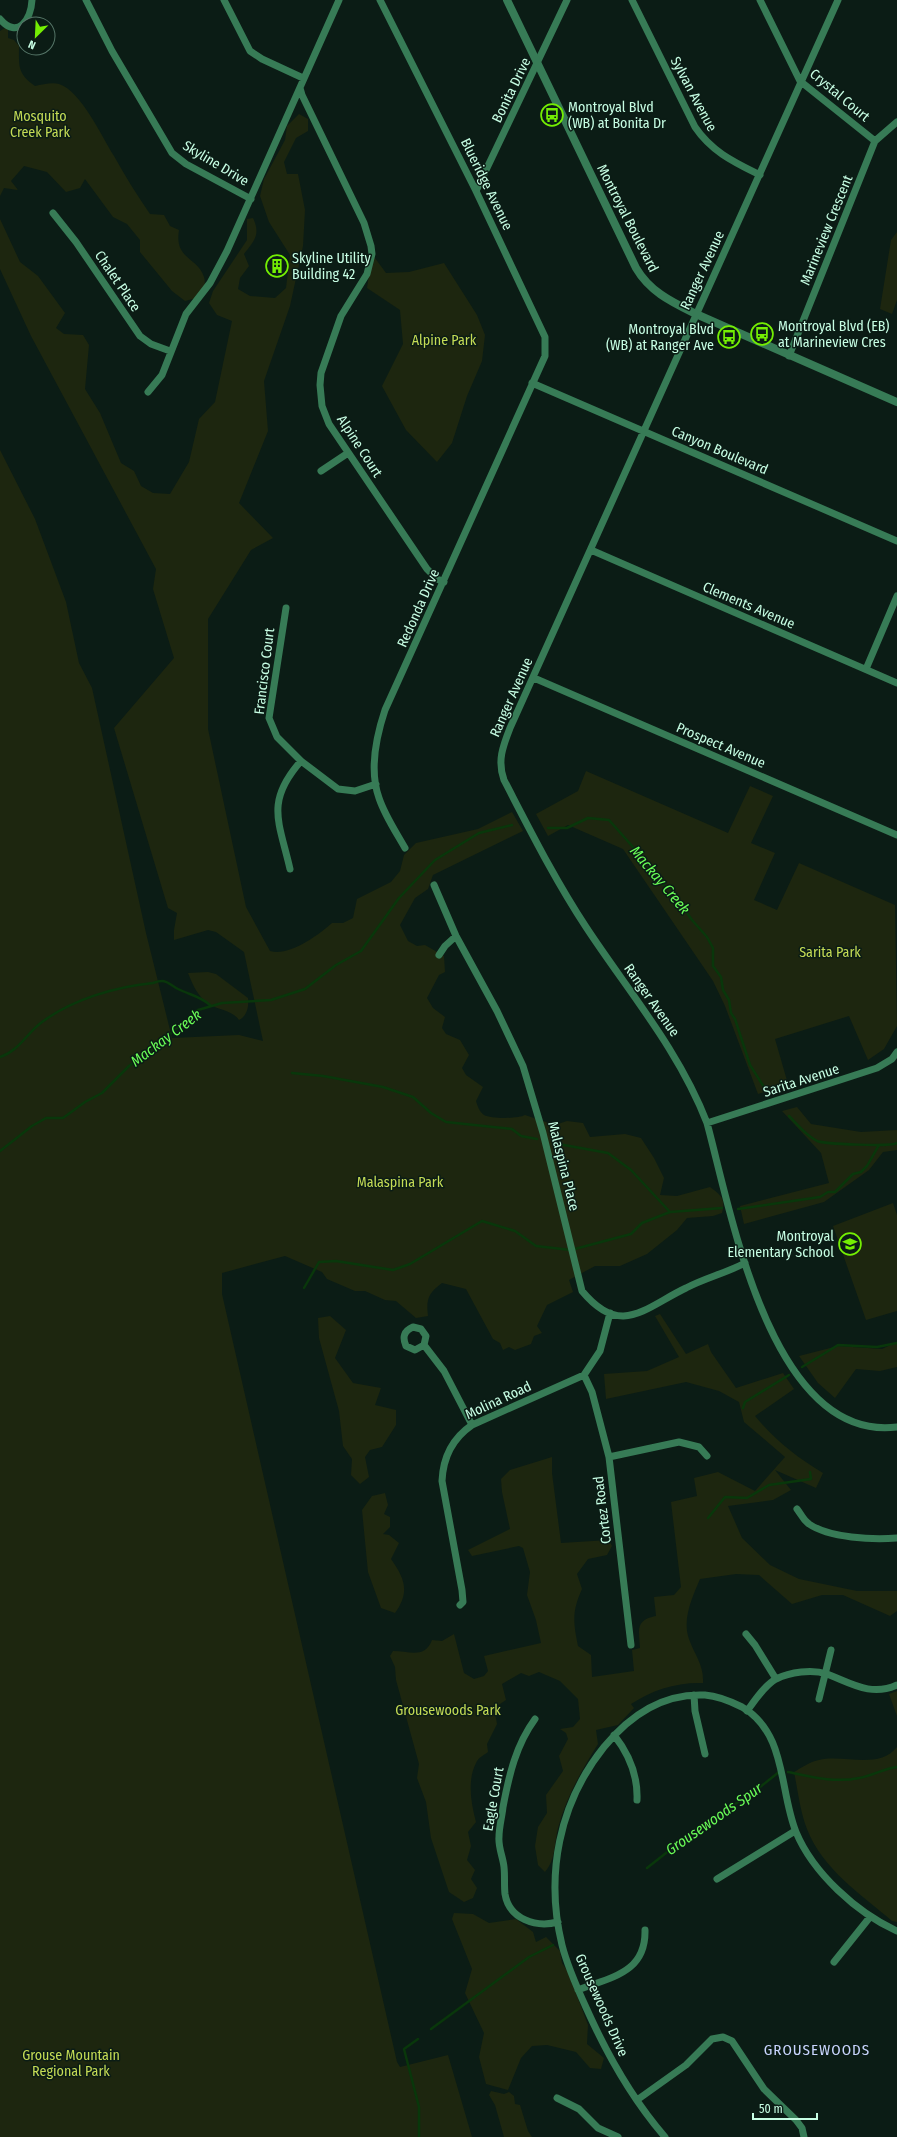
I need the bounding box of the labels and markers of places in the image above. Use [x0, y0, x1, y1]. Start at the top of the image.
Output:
place label: Montroyal Blvd (WB) at Bonita Dr [568, 99, 666, 132]
bus stop icon: Montroyal Blvd (WB) at Bonita Dr [539, 102, 565, 128]
place label: Skyline Utility Building 42 [292, 250, 372, 283]
building icon: Skyline Utility Building 42 [264, 253, 290, 279]
place label: Montroyal Blvd (EB) at Marineview Cres [778, 318, 890, 351]
place label: Montroyal Blvd (WB) at Ranger Ave [606, 321, 714, 354]
bus stop icon: Montroyal Blvd (EB) at Marineview Cres [749, 321, 775, 347]
bus stop icon: Montroyal Blvd (WB) at Ranger Ave [716, 324, 742, 350]
place label: Montroyal Elementary School [727, 1228, 834, 1261]
school or university icon: Montroyal Elementary School [837, 1231, 863, 1257]

